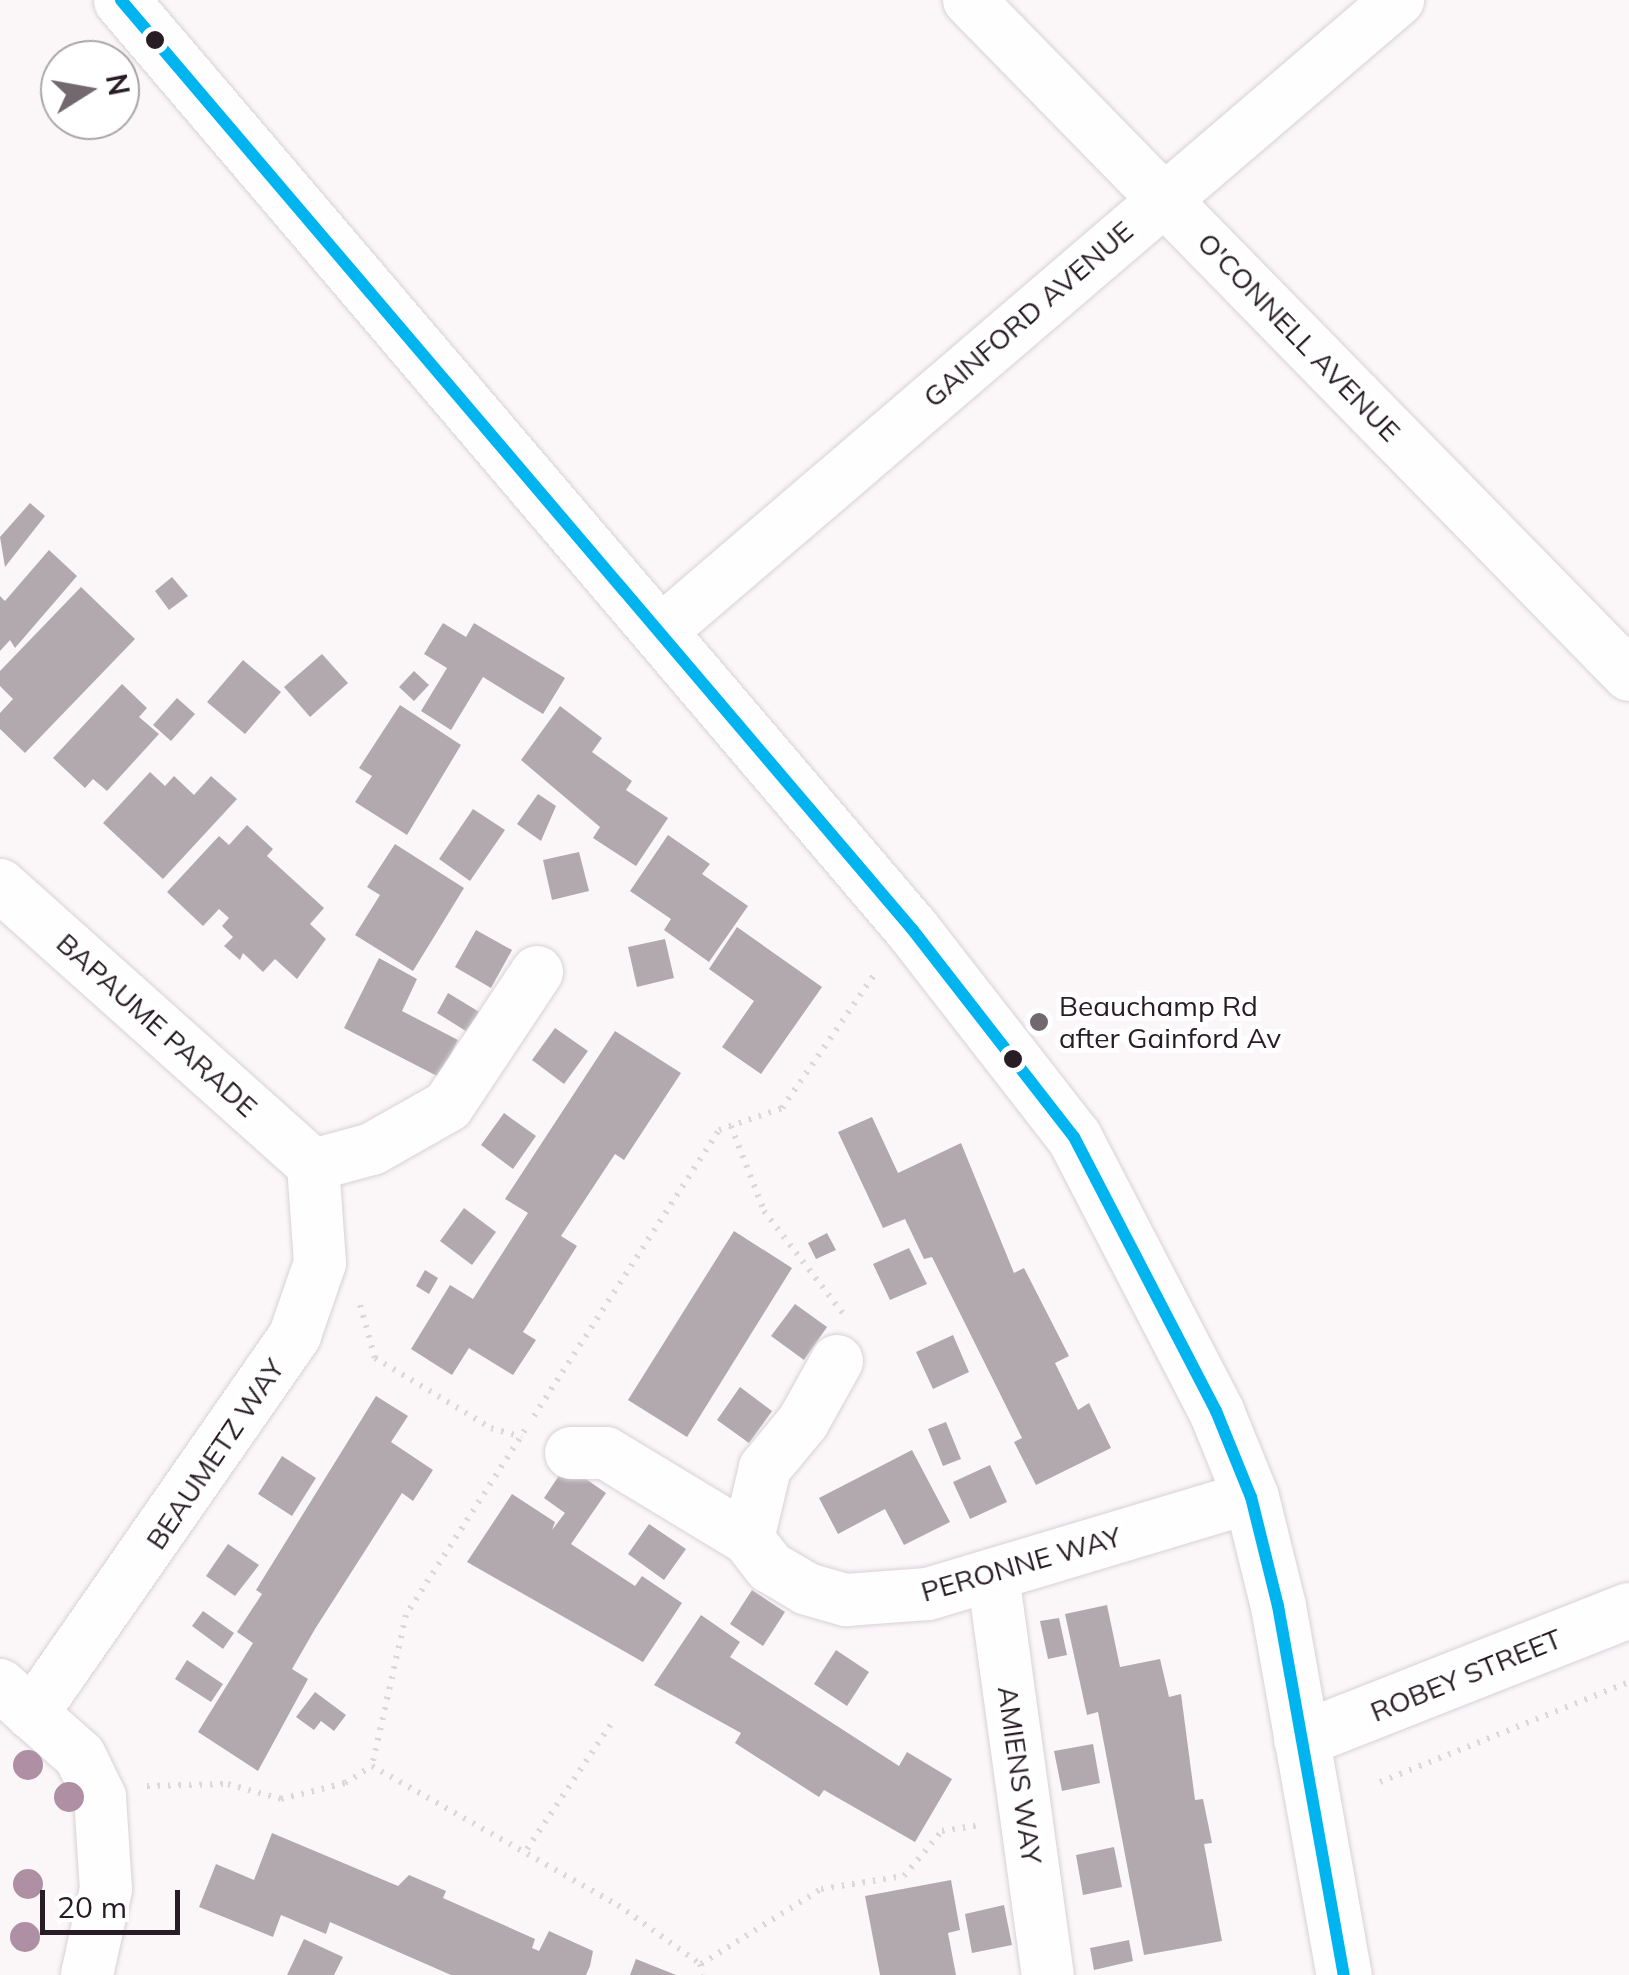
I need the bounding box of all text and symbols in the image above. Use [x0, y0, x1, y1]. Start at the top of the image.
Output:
unlabelled marker [145, 30, 165, 50]
north arrow [40, 40, 140, 140]
text: N [99, 71, 137, 98]
street label: GAINFORD AVENUE [916, 214, 1140, 414]
street label: O'CONNELL AVENUE [1191, 226, 1407, 448]
street label: BAPAUME PARADE [50, 926, 264, 1124]
place label: Beauchamp Rd after Gainford Av [1059, 989, 1281, 1055]
marker: Beauchamp Rd after Gainford Av [1028, 1011, 1050, 1033]
unlabelled marker [1003, 1049, 1023, 1069]
street label: BEAUMETZ WAY [139, 1352, 291, 1556]
street label: PERONNE WAY [917, 1519, 1125, 1609]
street label: ROBEY STREET [1365, 1621, 1567, 1729]
street label: AMIENS WAY [991, 1684, 1049, 1866]
scale bar [45, 1870, 185, 1932]
text: 20 m [57, 1888, 127, 1926]

